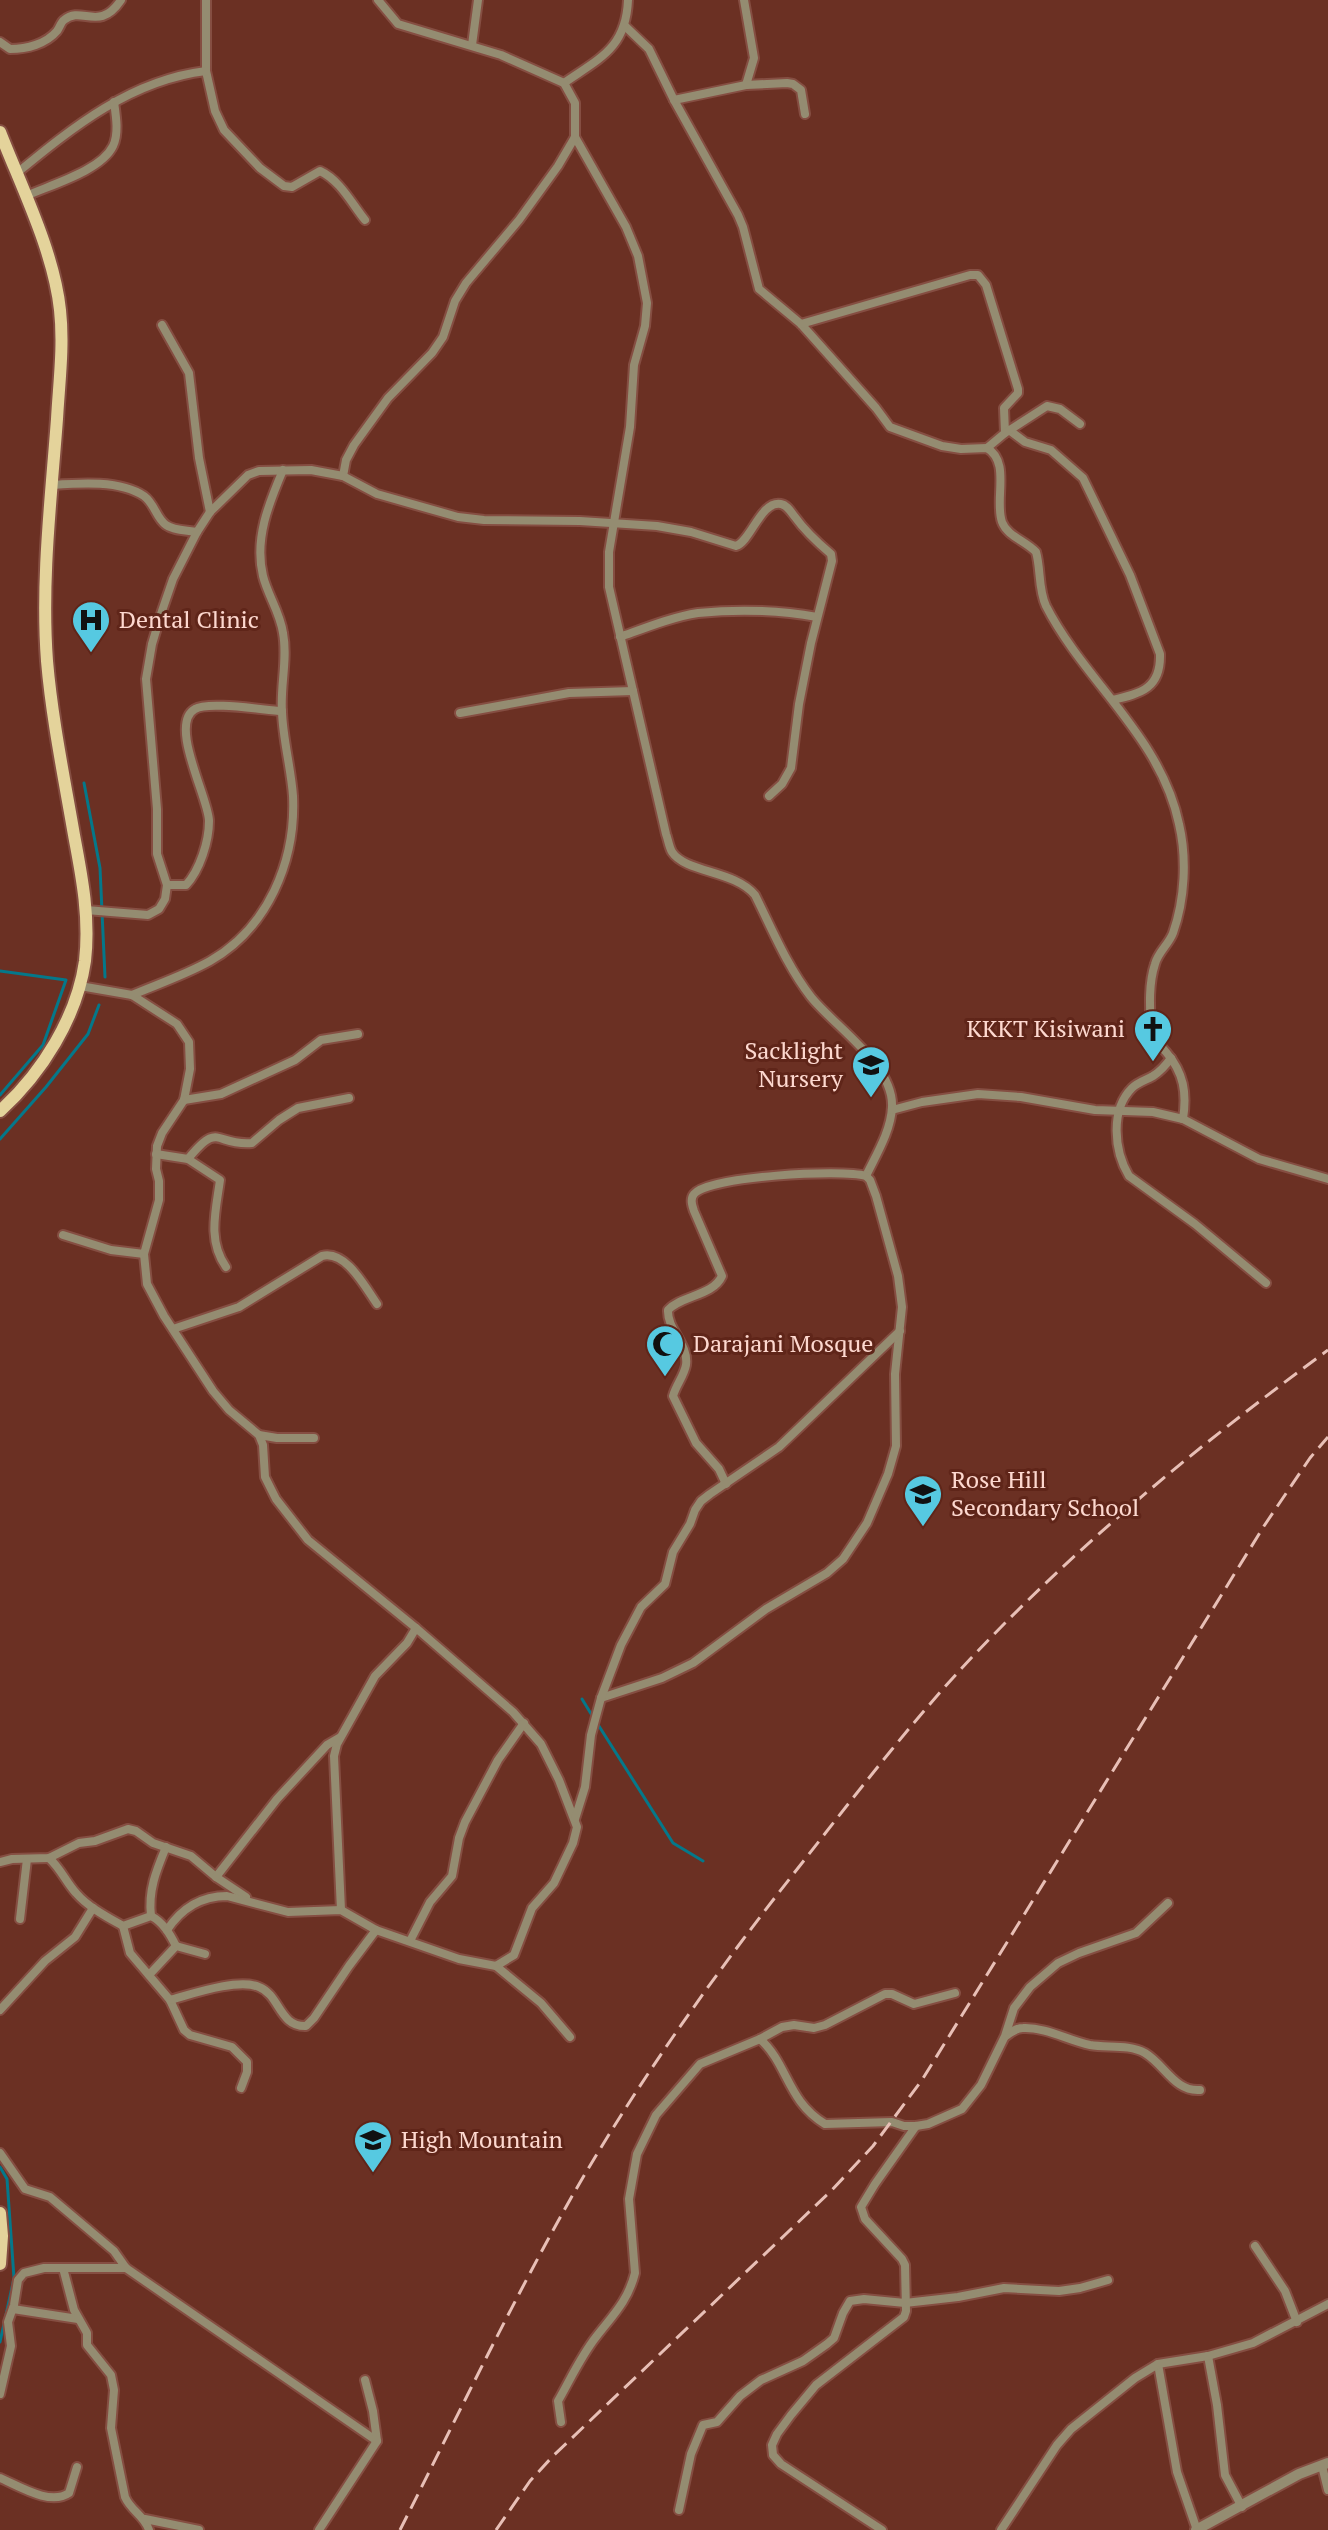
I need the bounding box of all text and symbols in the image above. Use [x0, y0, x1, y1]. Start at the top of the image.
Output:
hospital icon: Dental Clinic [70, 599, 112, 654]
place label: Dental Clinic [119, 603, 259, 635]
church icon: KKKT Kisiwani [1132, 1008, 1174, 1063]
place label: KKKT Kisiwani [966, 1012, 1125, 1044]
place label: Sacklight Nursery [744, 1034, 844, 1094]
school or university icon: Sacklight Nursery [850, 1044, 892, 1099]
mosque icon: Darajani Mosque [644, 1323, 686, 1378]
place label: Darajani Mosque [693, 1327, 873, 1359]
place label: Rose Hill Secondary School [951, 1463, 1139, 1523]
school or university icon: Rose Hill Secondary School [902, 1473, 944, 1528]
school or university icon: High Mountain [352, 2119, 394, 2174]
place label: High Mountain [401, 2123, 563, 2155]

